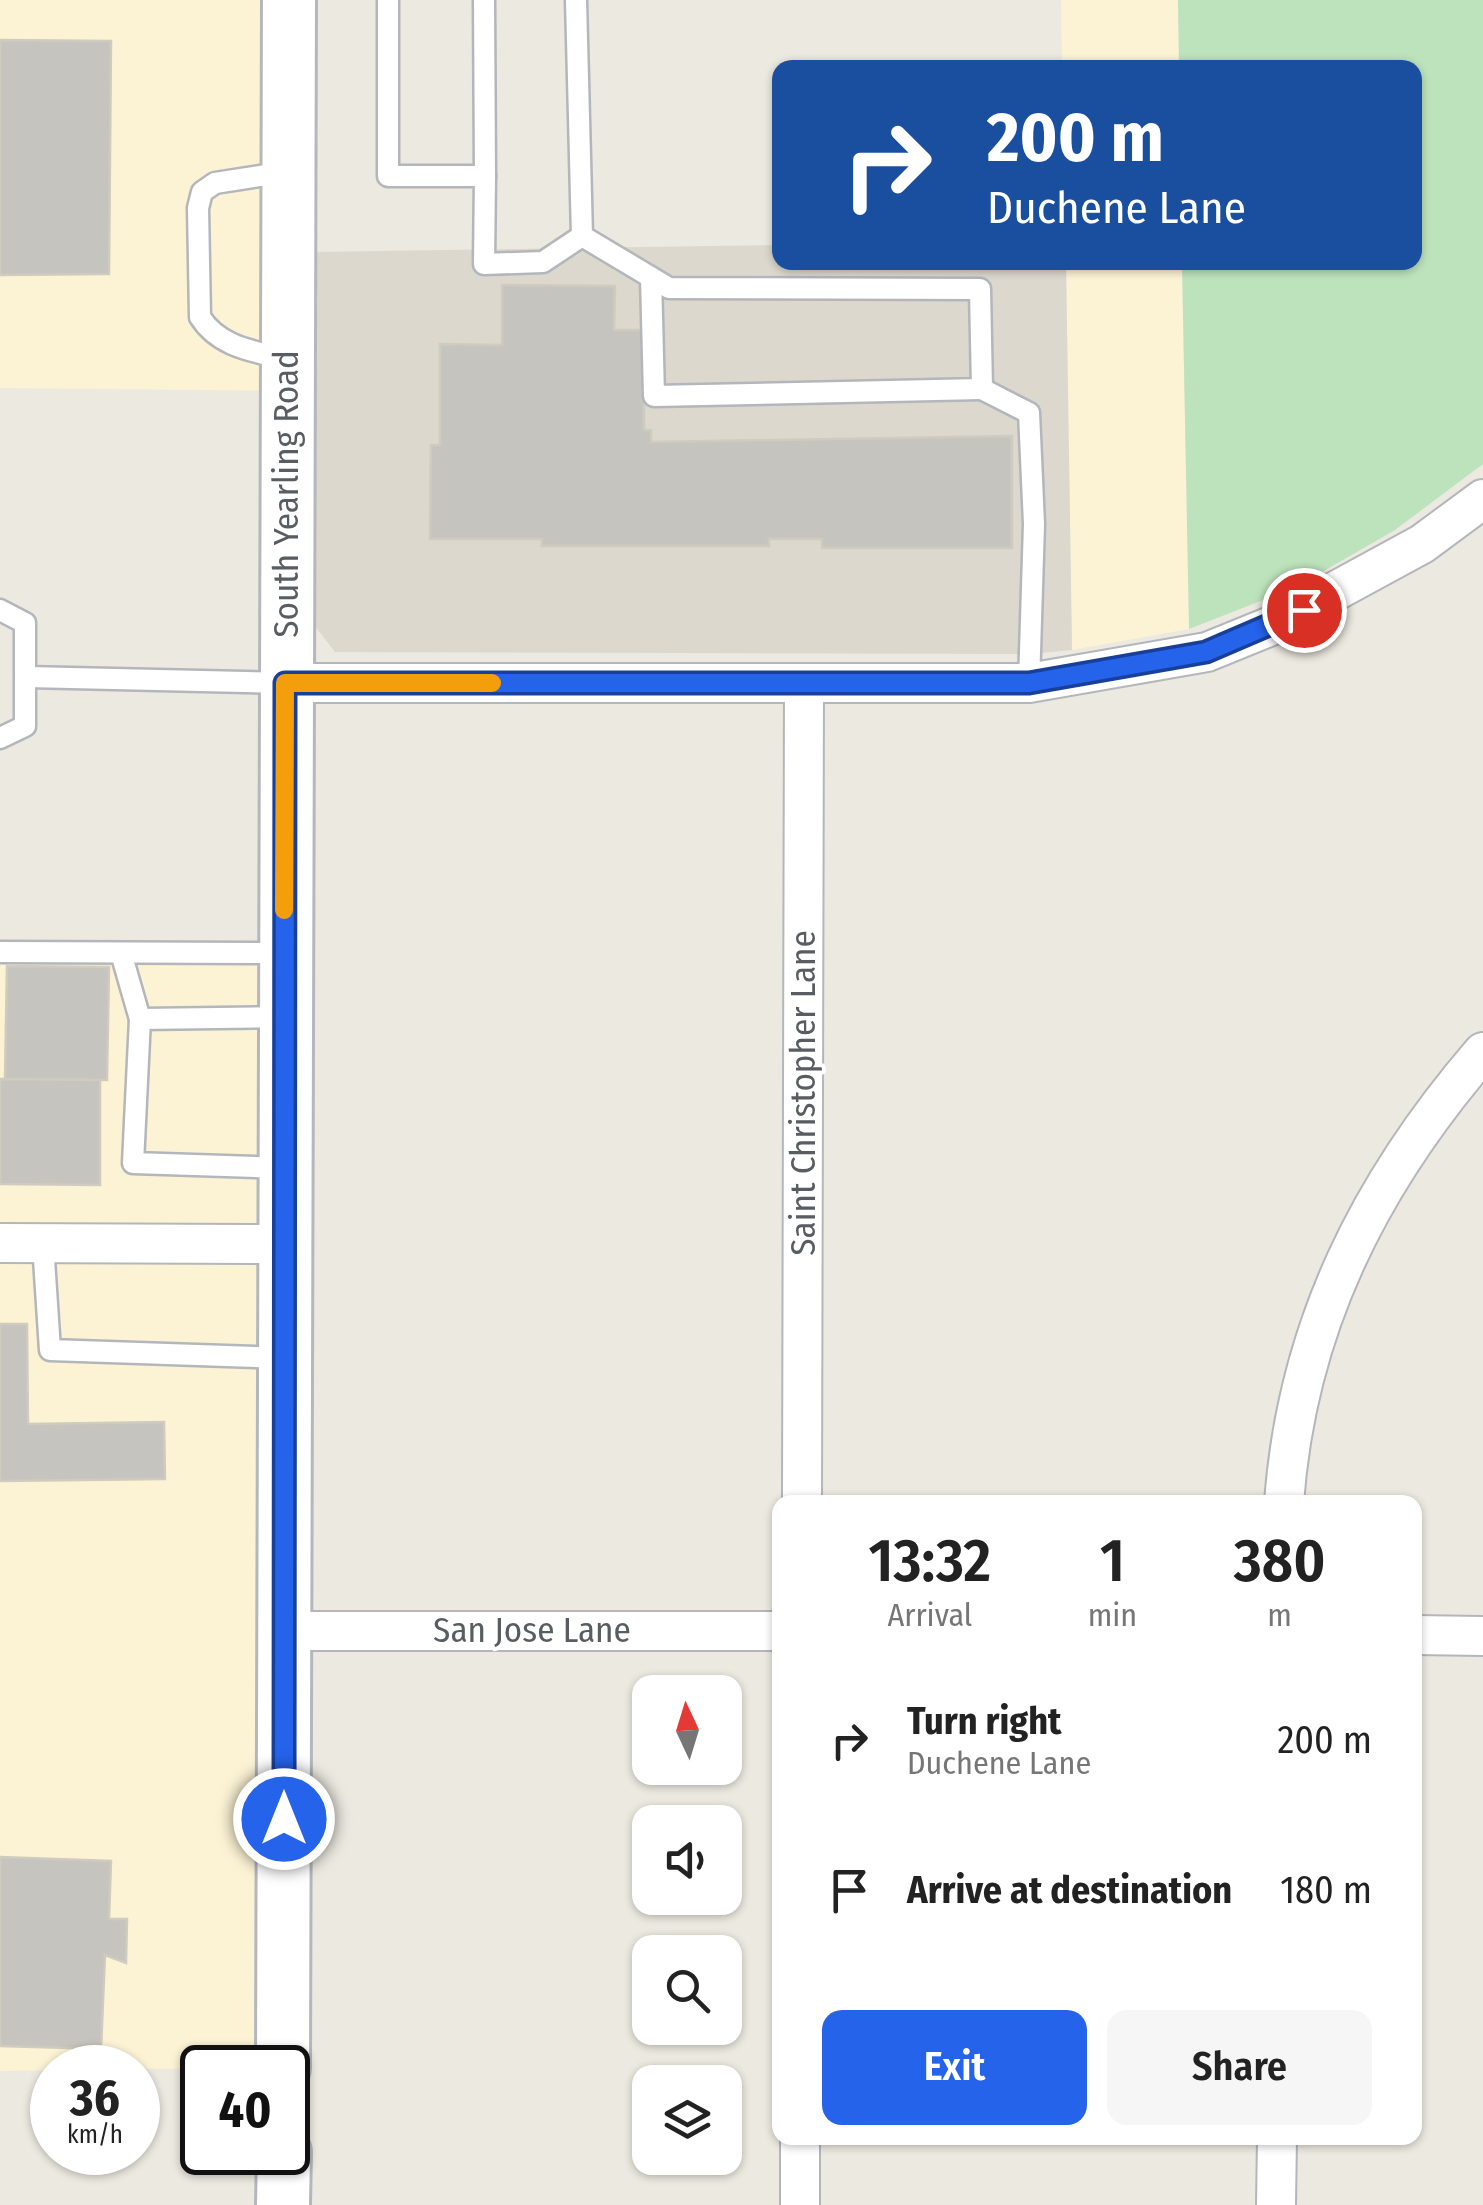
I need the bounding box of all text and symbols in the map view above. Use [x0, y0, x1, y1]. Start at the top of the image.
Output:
text: 200 m [987, 96, 1164, 180]
icon: right [822, 100, 952, 230]
text: Duchene Lane [987, 181, 1246, 235]
street label: South Yearling Road [265, 350, 307, 638]
pin [1262, 568, 1347, 653]
icon: arrive [1277, 583, 1332, 638]
street label: Saint Christopher Lane [782, 930, 824, 1256]
text: 13:32 [869, 1525, 991, 1597]
text: 1 [1100, 1525, 1125, 1597]
text: 380 [1234, 1525, 1325, 1597]
text: Arrival [887, 1596, 972, 1634]
text: min [1088, 1596, 1137, 1634]
text: m [1267, 1596, 1292, 1634]
street label: San Jose Lane [433, 1609, 631, 1651]
north arrow [632, 1675, 742, 1785]
map controls [632, 1675, 742, 2175]
text: Turn right [907, 1698, 1061, 1744]
icon: right [822, 1713, 877, 1768]
text: 200 m [1277, 1717, 1372, 1763]
text: Duchene Lane [907, 1744, 1091, 1782]
position arrow [232, 1767, 336, 1871]
button: sound [632, 1805, 742, 1915]
icon: arrive [822, 1863, 877, 1918]
text: Arrive at destination [907, 1867, 1232, 1913]
text: 180 m [1280, 1867, 1372, 1913]
button: search [632, 1935, 742, 2045]
button: Exit [822, 2010, 1087, 2125]
button: Share [1107, 2010, 1372, 2125]
speed limit sign: 40 [180, 2045, 310, 2175]
button: layers [632, 2065, 742, 2175]
text: 36 [70, 2068, 120, 2128]
text: km/h [67, 2120, 123, 2150]

